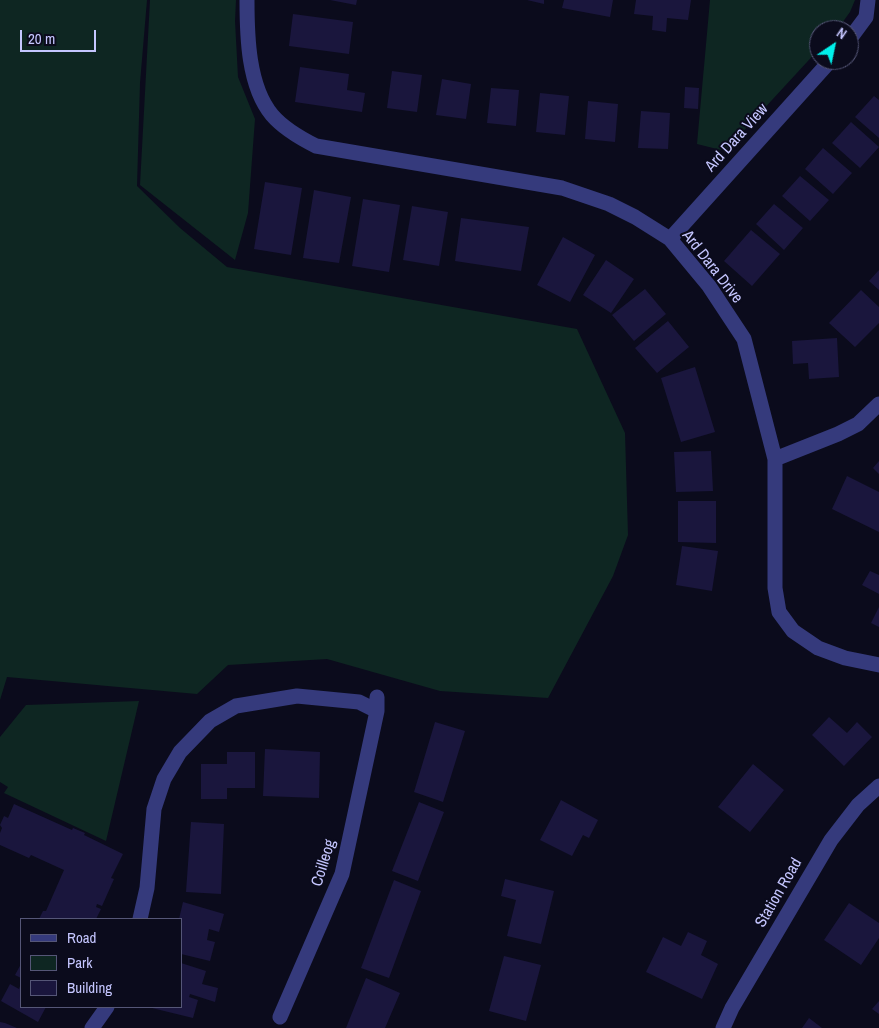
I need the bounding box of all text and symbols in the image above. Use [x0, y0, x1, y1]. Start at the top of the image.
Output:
scale bar [22, 20, 99, 52]
north arrow [809, 20, 859, 70]
text: N [833, 24, 850, 43]
text: 20 m [28, 28, 55, 49]
street label: Ard Dara View [701, 100, 773, 176]
street label: Ard Dara Drive [678, 227, 746, 307]
street label: Coilleog [308, 837, 340, 889]
street label: Station Road [752, 855, 806, 931]
legend [20, 918, 182, 1008]
text: Road [67, 927, 96, 948]
text: Park [67, 952, 92, 973]
text: Building [67, 977, 112, 998]

